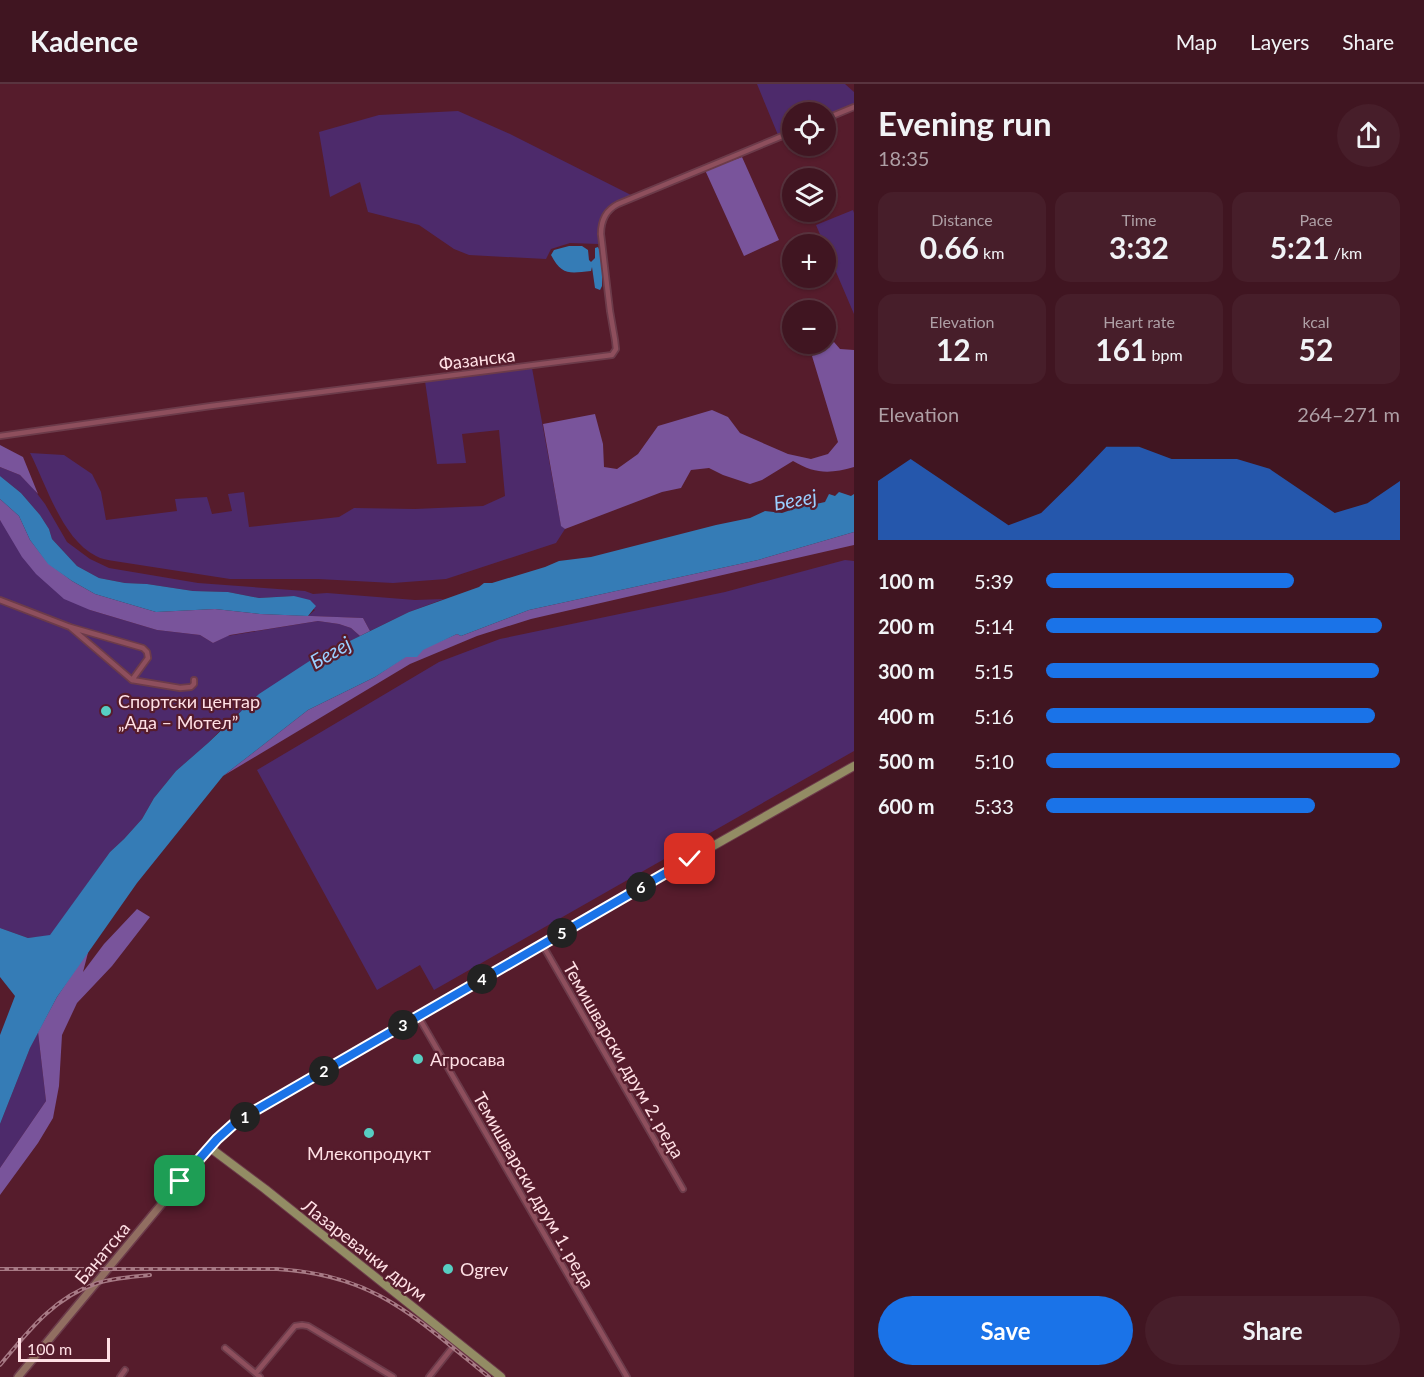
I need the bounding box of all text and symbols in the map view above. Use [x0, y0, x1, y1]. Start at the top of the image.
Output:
text: Kadence [30, 24, 138, 58]
text: Map [1176, 29, 1217, 54]
text: Layers [1250, 29, 1309, 54]
text: Share [1342, 29, 1394, 54]
map controls [782, 102, 836, 354]
button: locate [782, 102, 836, 156]
text: Evening run [878, 103, 1052, 143]
button: share [1337, 104, 1400, 167]
text: 18:35 [878, 146, 929, 170]
button: layers [782, 168, 836, 222]
text: Distance [931, 210, 993, 229]
text: Time [1122, 210, 1156, 229]
text: Pace [1299, 210, 1333, 229]
text: 0.66 [920, 229, 979, 265]
text: 3:32 [1109, 229, 1169, 265]
text: 5:21 [1270, 229, 1330, 265]
button: + [782, 234, 836, 288]
text: km [979, 243, 1004, 262]
text: /km [1330, 243, 1362, 262]
button: − [782, 300, 836, 354]
text: Elevation [930, 312, 995, 331]
text: Heart rate [1103, 312, 1175, 331]
text: kcal [1302, 312, 1330, 331]
text: 12 [936, 331, 971, 367]
text: 161 [1095, 331, 1148, 367]
text: 52 [1299, 331, 1333, 367]
street label: Фазанска [438, 343, 516, 375]
text: m [971, 345, 988, 364]
text: bpm [1148, 345, 1183, 364]
text: Elevation [878, 402, 959, 426]
text: 264–271 m [1297, 402, 1400, 426]
water label: Бегеј [772, 483, 819, 515]
text: 100 m [878, 569, 934, 593]
text: 5:39 [974, 569, 1014, 593]
text: 200 m [878, 614, 934, 638]
text: 5:14 [974, 614, 1014, 638]
water label: Бегеј [305, 631, 355, 673]
text: 300 m [878, 659, 934, 683]
text: 5:15 [974, 659, 1014, 683]
place label: Спортски центар „Ада – Мотел” [118, 690, 260, 733]
marker: Спортски центар „Ада – Мотел” [99, 704, 113, 718]
text: 400 m [878, 704, 934, 728]
text: 5:16 [974, 704, 1014, 728]
text: 500 m [878, 749, 934, 773]
text: 5:10 [974, 749, 1014, 773]
text: 600 m [878, 794, 934, 818]
text: 5:33 [974, 794, 1014, 818]
pin [664, 833, 715, 884]
icon: check [673, 842, 706, 875]
pin: 6 [626, 872, 656, 902]
text: 6 [636, 877, 646, 896]
pin: 5 [547, 918, 577, 948]
text: 5 [557, 923, 567, 942]
street label: Темишварски друм 2. реда [559, 958, 689, 1162]
pin: 4 [467, 964, 497, 994]
text: 4 [477, 969, 487, 988]
pin: 3 [388, 1010, 418, 1040]
text: 3 [398, 1015, 408, 1034]
place label: Агросава [430, 1048, 505, 1070]
marker: Агросава [411, 1052, 425, 1066]
pin: 2 [309, 1056, 339, 1086]
text: 2 [319, 1061, 329, 1080]
street label: Темишварски друм 1. реда [469, 1088, 599, 1292]
pin: 1 [230, 1102, 260, 1132]
text: 1 [240, 1107, 250, 1126]
marker: Млекопродукт [362, 1126, 376, 1140]
place label: Млекопродукт [307, 1142, 431, 1164]
pin [154, 1155, 205, 1206]
icon: arrive [163, 1164, 196, 1197]
street label: Лазаревачки друм [297, 1194, 432, 1306]
street label: Банатска [70, 1217, 134, 1289]
place label: Ogrev [460, 1258, 509, 1280]
marker: Ogrev [441, 1262, 455, 1276]
button: Save [878, 1296, 1133, 1365]
button: Share [1145, 1296, 1400, 1365]
scale bar [18, 1335, 110, 1362]
text: 100 m [27, 1339, 72, 1358]

